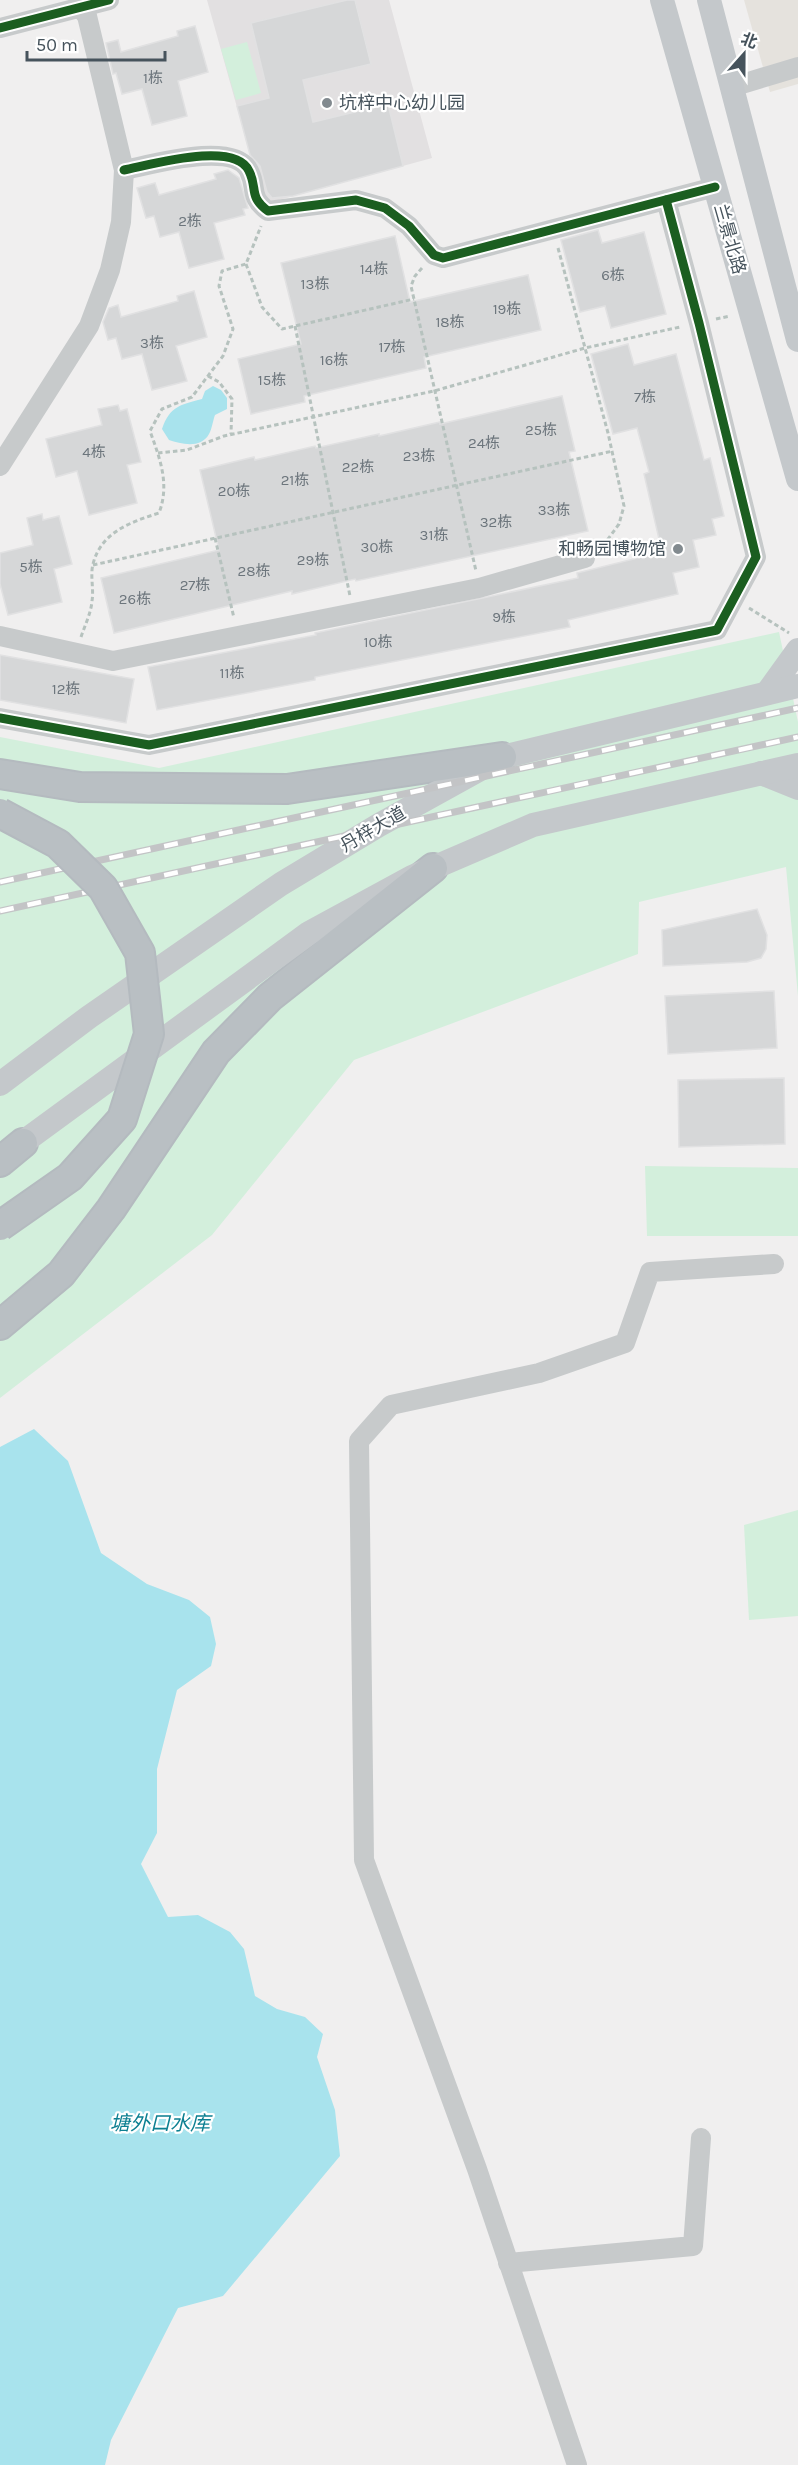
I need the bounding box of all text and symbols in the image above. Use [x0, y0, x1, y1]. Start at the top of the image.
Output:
scale bar [27, 24, 165, 62]
north arrow [714, 24, 774, 84]
text: 北 [738, 29, 760, 52]
text: 50 m [36, 34, 78, 56]
house number: 1栋 [143, 69, 163, 87]
place label: 坑梓中心幼儿园 [339, 92, 465, 114]
marker: 坑梓中心幼儿园 [320, 96, 334, 110]
street label: 兰景北路 [710, 201, 750, 277]
house number: 2栋 [178, 212, 202, 230]
house number: 14栋 [360, 260, 388, 278]
house number: 6栋 [601, 266, 625, 284]
house number: 13栋 [301, 275, 329, 293]
house number: 19栋 [493, 300, 521, 318]
house number: 18栋 [435, 313, 465, 331]
house number: 3栋 [140, 334, 164, 352]
house number: 17栋 [379, 338, 406, 356]
house number: 16栋 [320, 351, 348, 369]
house number: 15栋 [258, 371, 286, 389]
house number: 7栋 [634, 388, 656, 406]
house number: 25栋 [525, 421, 557, 439]
house number: 24栋 [468, 434, 500, 452]
house number: 4栋 [82, 443, 106, 461]
house number: 23栋 [403, 447, 435, 465]
house number: 22栋 [342, 458, 374, 476]
house number: 21栋 [281, 471, 309, 489]
house number: 20栋 [218, 482, 250, 500]
house number: 33栋 [538, 501, 570, 519]
house number: 32栋 [480, 513, 512, 531]
house number: 31栋 [420, 526, 448, 544]
house number: 30栋 [361, 538, 393, 556]
place label: 和畅园博物馆 [558, 538, 666, 560]
marker: 和畅园博物馆 [671, 542, 685, 556]
house number: 29栋 [297, 551, 329, 569]
house number: 5栋 [19, 558, 43, 576]
house number: 28栋 [238, 562, 270, 580]
house number: 27栋 [180, 576, 210, 594]
house number: 26栋 [119, 590, 151, 608]
house number: 9栋 [492, 608, 516, 626]
house number: 10栋 [364, 633, 392, 651]
house number: 11栋 [220, 664, 244, 682]
house number: 12栋 [52, 680, 80, 698]
street label: 丹梓大道 [336, 801, 410, 857]
water label: 塘外口水库 [110, 2112, 213, 2135]

